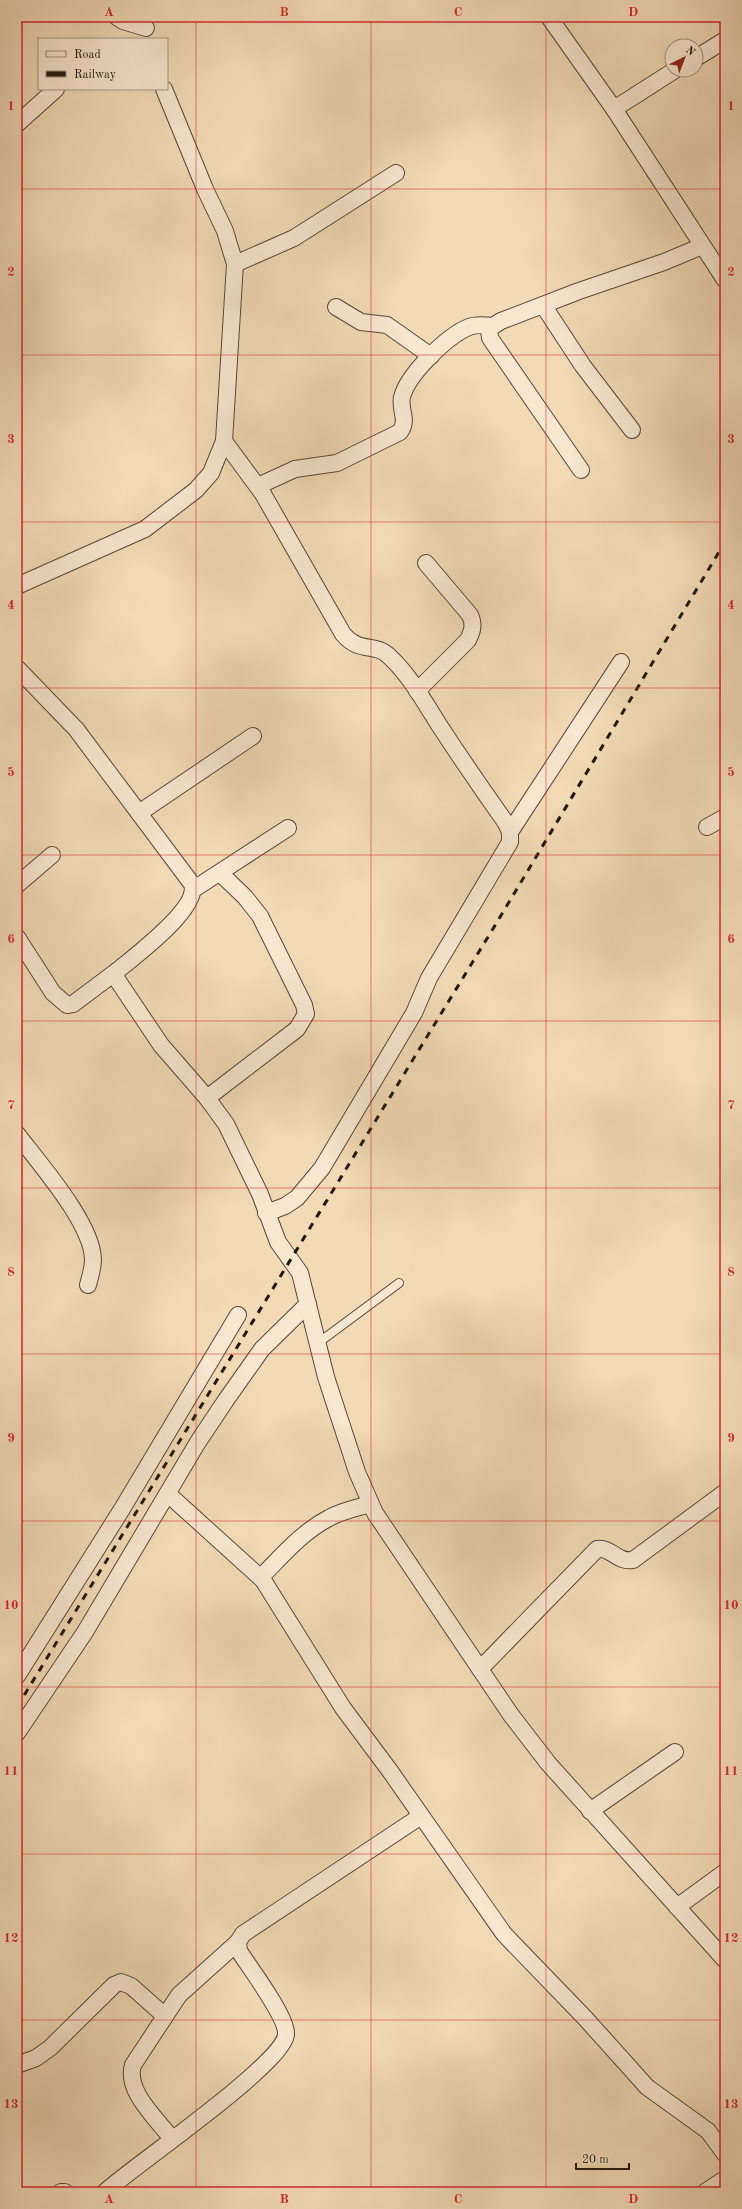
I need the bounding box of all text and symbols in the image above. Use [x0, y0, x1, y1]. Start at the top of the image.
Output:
text: A [104, 6, 114, 19]
text: B [279, 6, 289, 19]
text: C [454, 6, 462, 19]
text: D [628, 6, 638, 19]
legend [38, 38, 168, 90]
north arrow [664, 38, 704, 78]
text: N [683, 45, 697, 59]
text: Road [74, 49, 101, 61]
text: Railway [74, 69, 117, 81]
text: 1 [7, 100, 15, 113]
text: 1 [727, 100, 735, 113]
text: 2 [7, 266, 15, 279]
text: 2 [727, 266, 735, 279]
text: 3 [7, 433, 15, 446]
text: 3 [727, 433, 735, 446]
text: 4 [7, 599, 15, 612]
text: 4 [727, 599, 735, 612]
text: 5 [7, 766, 15, 779]
text: 5 [727, 766, 735, 779]
text: 6 [7, 933, 15, 946]
text: 6 [727, 933, 735, 946]
text: 7 [7, 1099, 15, 1112]
text: 7 [727, 1099, 735, 1112]
text: 8 [7, 1266, 15, 1279]
text: 8 [727, 1266, 735, 1279]
text: 9 [7, 1432, 15, 1445]
text: 9 [727, 1432, 735, 1445]
text: 10 [3, 1599, 19, 1612]
text: 10 [723, 1599, 739, 1612]
text: 11 [3, 1765, 19, 1778]
text: 11 [723, 1765, 739, 1778]
text: 12 [3, 1932, 19, 1945]
text: 12 [723, 1932, 739, 1945]
text: 13 [3, 2098, 19, 2111]
text: 13 [723, 2098, 739, 2111]
scale bar [576, 2145, 629, 2171]
text: 20 m [582, 2154, 609, 2166]
text: A [104, 2193, 114, 2206]
text: B [279, 2193, 289, 2206]
text: C [454, 2193, 462, 2206]
text: D [628, 2193, 638, 2206]

